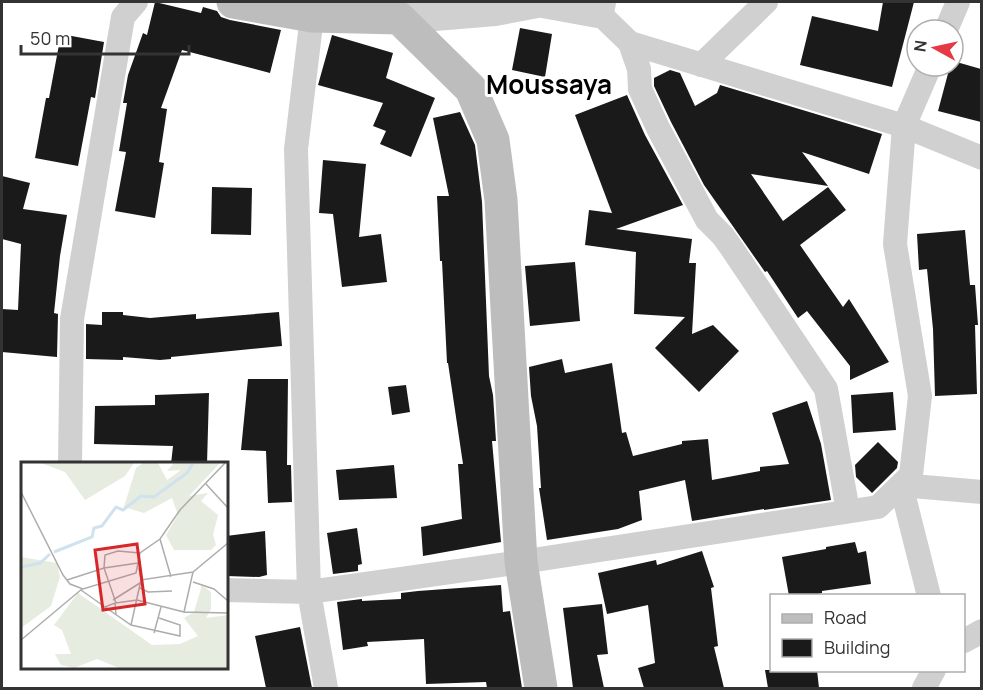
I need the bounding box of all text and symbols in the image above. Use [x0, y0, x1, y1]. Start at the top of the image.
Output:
scale bar [21, 18, 189, 56]
north arrow [905, 18, 965, 78]
text: 50 m [30, 26, 70, 50]
text: N [908, 39, 932, 53]
district label: Moussaya [486, 66, 612, 102]
inset map [21, 462, 228, 669]
legend [770, 594, 965, 672]
text: Road [824, 605, 867, 629]
text: Building [824, 635, 890, 659]

